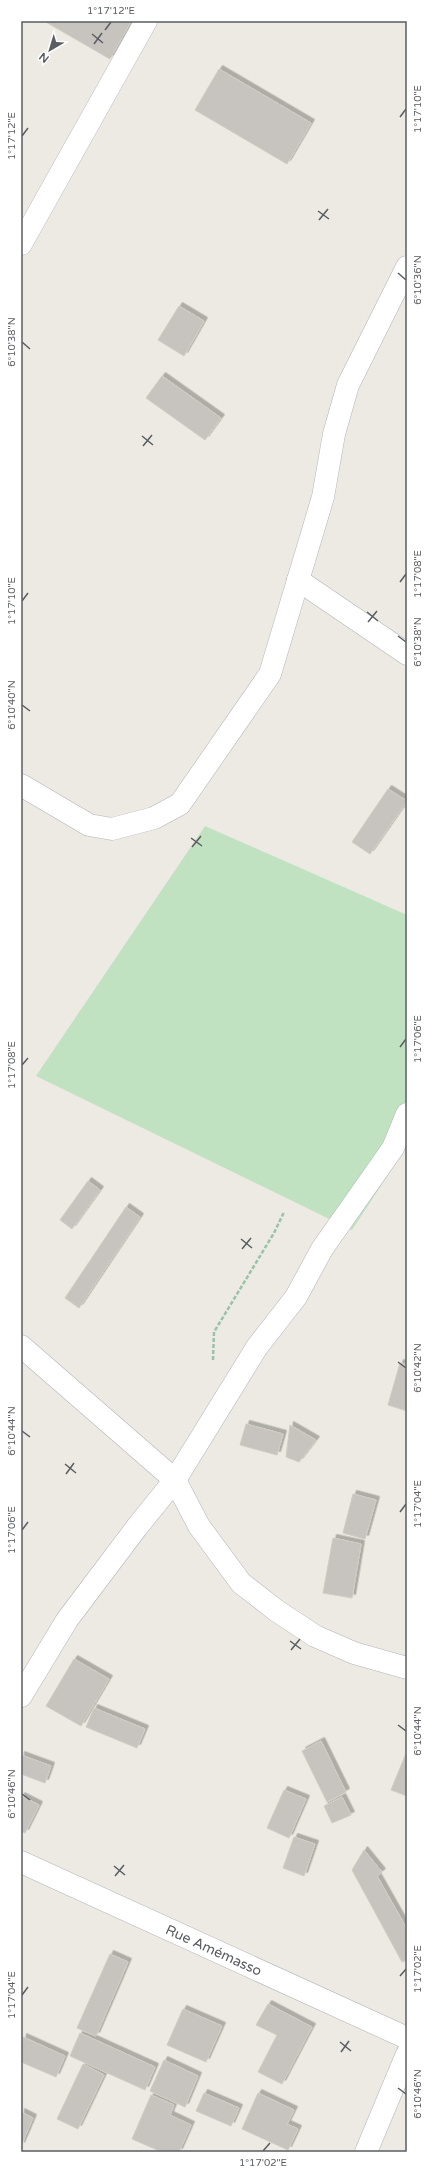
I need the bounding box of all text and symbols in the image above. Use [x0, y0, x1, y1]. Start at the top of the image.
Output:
text: 1°17'12"E [87, 5, 135, 17]
north arrow [30, 30, 70, 70]
text: N [37, 50, 52, 65]
text: 1°17'10"E [412, 85, 424, 133]
text: 1°17'12"E [6, 112, 18, 160]
text: 6°10'36"N [412, 255, 424, 305]
text: 6°10'38"N [6, 317, 18, 367]
text: 1°17'08"E [412, 550, 424, 598]
text: 1°17'10"E [6, 577, 18, 625]
text: 6°10'38"N [412, 617, 424, 667]
text: 6°10'40"N [6, 680, 18, 730]
text: 1°17'06"E [412, 1015, 424, 1063]
text: 1°17'08"E [6, 1041, 18, 1089]
text: 6°10'42"N [412, 1343, 424, 1393]
text: 6°10'44"N [6, 1406, 18, 1456]
text: 1°17'04"E [412, 1480, 424, 1528]
text: 1°17'06"E [6, 1506, 18, 1554]
text: 6°10'44"N [412, 1706, 424, 1756]
text: 6°10'46"N [6, 1769, 18, 1819]
street label: Rue Amémasso [163, 1921, 265, 1980]
text: 1°17'02"E [412, 1945, 424, 1993]
text: 1°17'04"E [6, 1971, 18, 2019]
text: 6°10'46"N [412, 2069, 424, 2119]
text: 1°17'02"E [239, 2157, 287, 2169]

